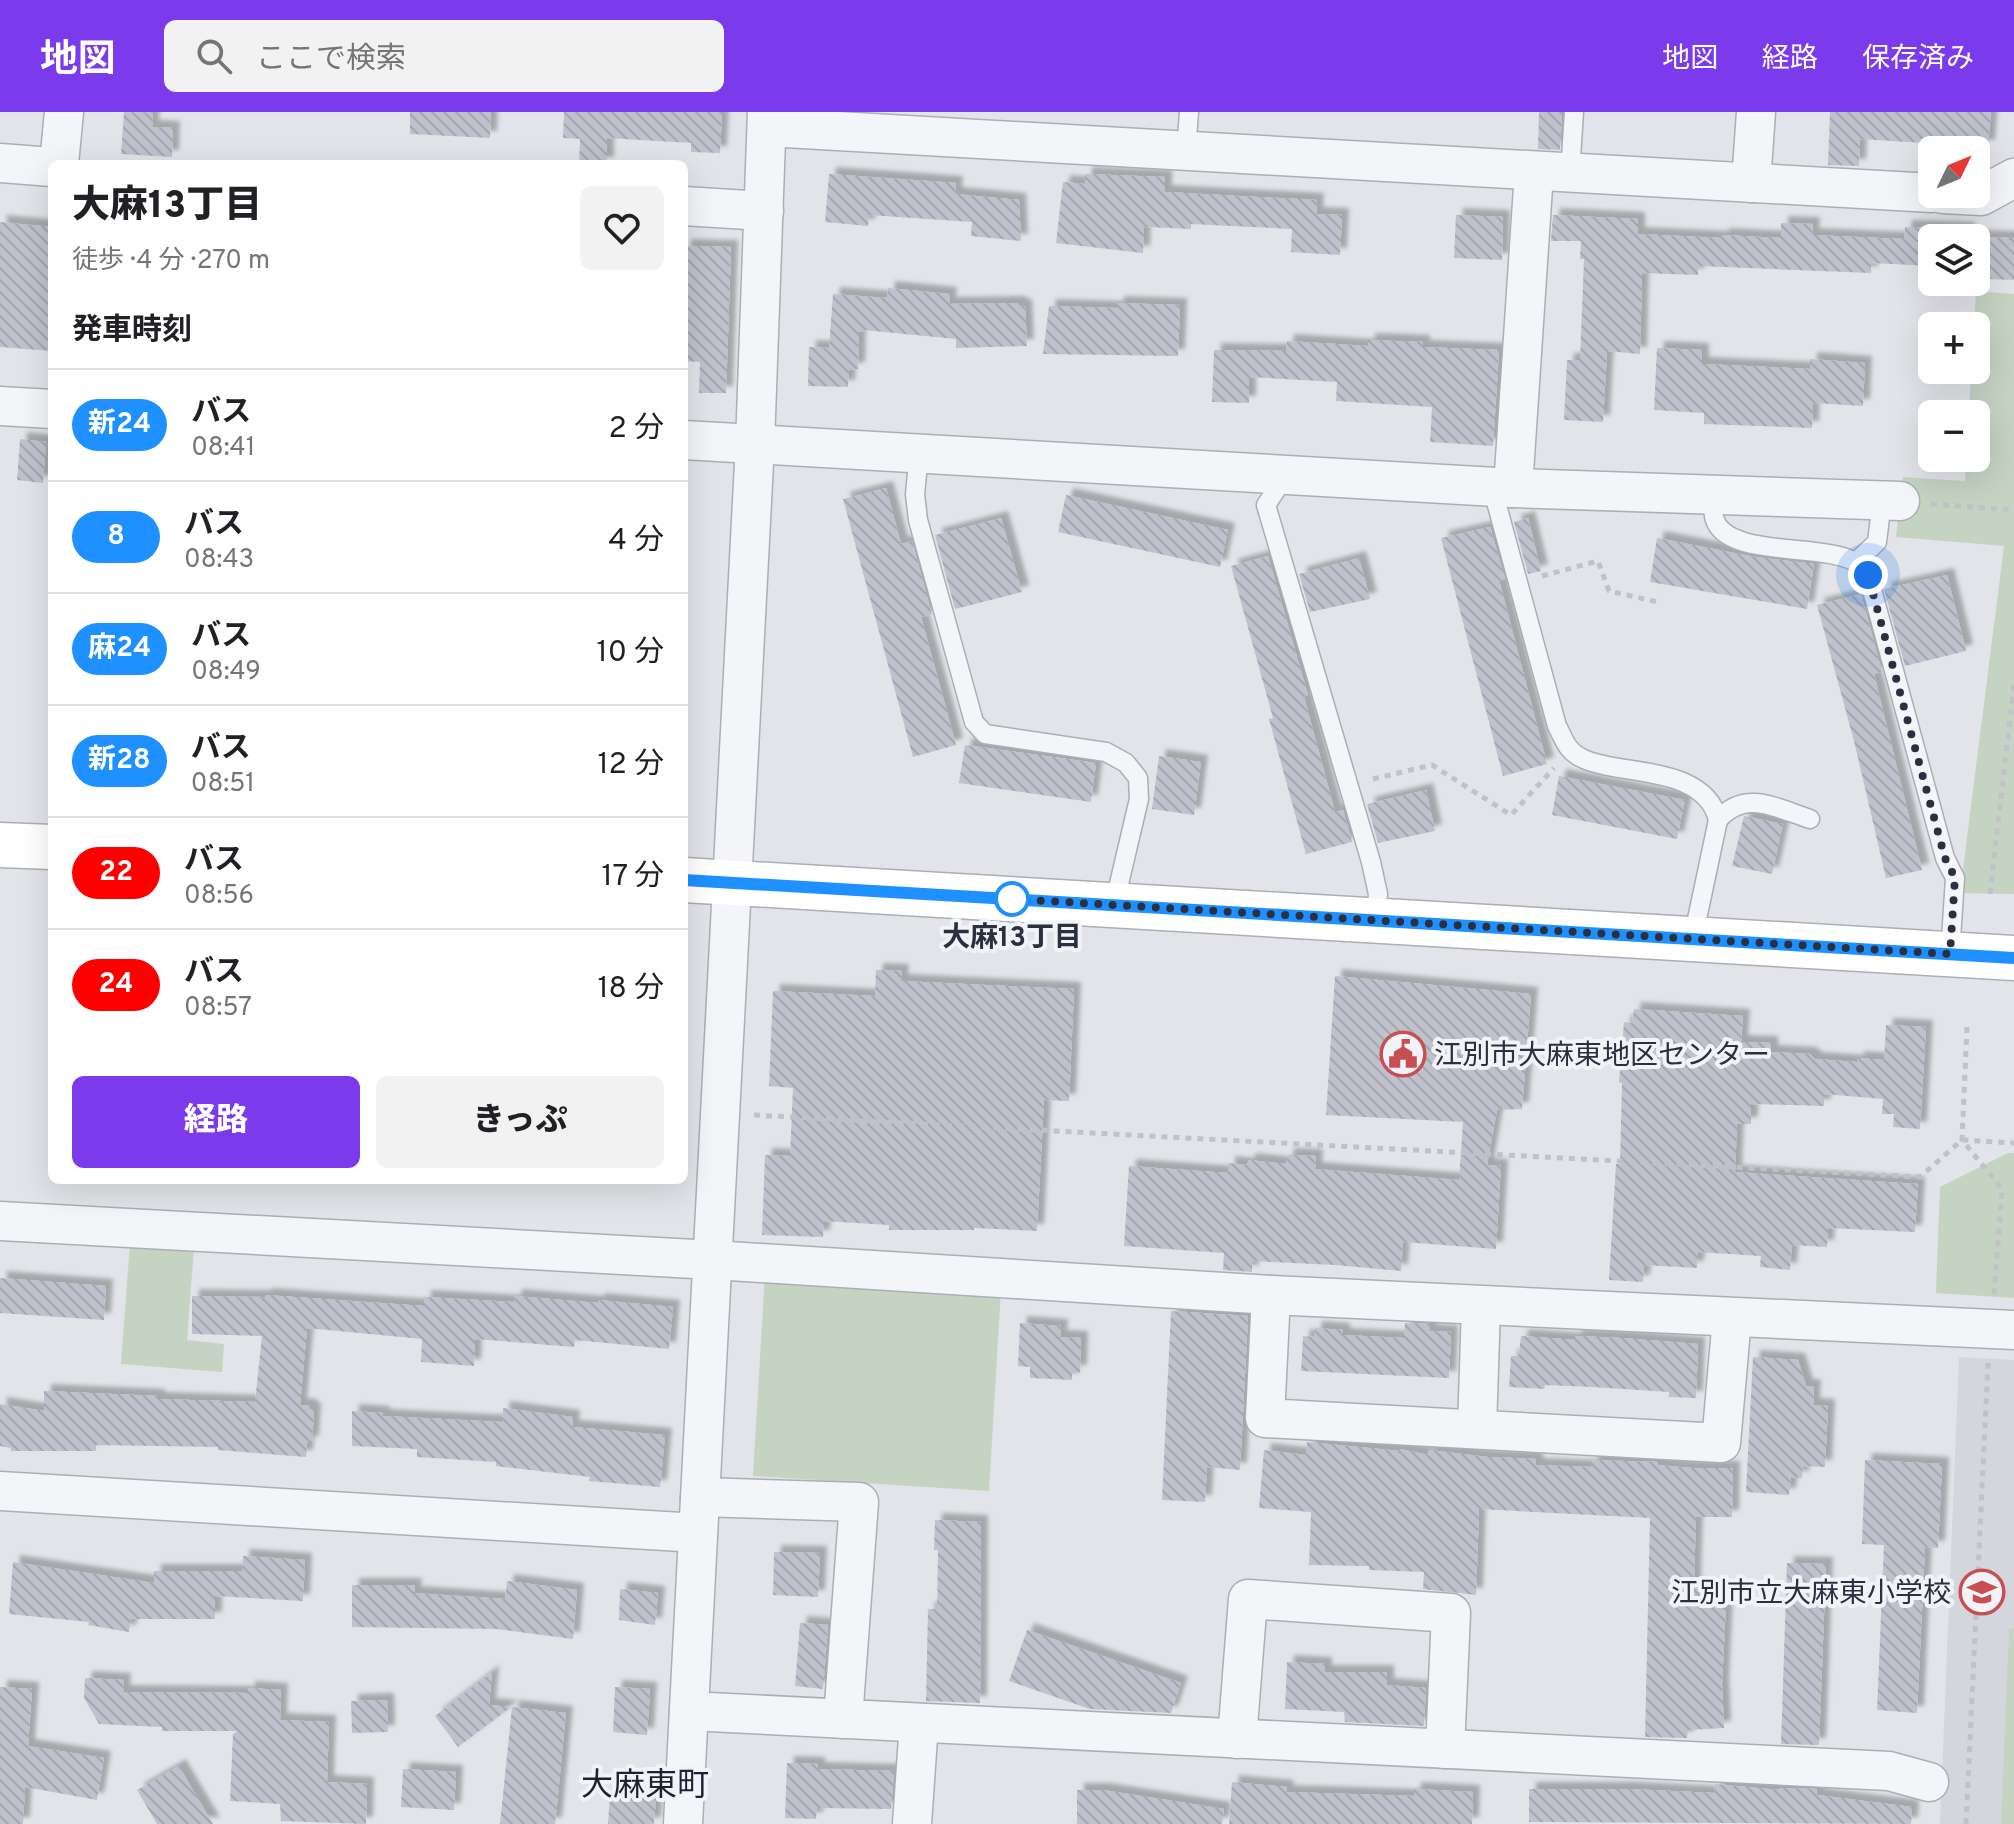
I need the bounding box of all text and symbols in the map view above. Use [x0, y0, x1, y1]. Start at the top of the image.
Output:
search box [164, 20, 724, 92]
icon: search [192, 34, 236, 78]
text: 地図 [40, 37, 116, 86]
text: ここで検索 [256, 42, 406, 79]
text: 地図 [1662, 42, 1718, 78]
text: 経路 [1762, 42, 1818, 78]
text: 保存済み [1862, 42, 1974, 78]
north arrow [1918, 136, 1990, 208]
map controls [1918, 136, 1990, 472]
text: 大麻13丁目 [72, 183, 262, 232]
button: heart [580, 186, 664, 270]
button: layers [1918, 224, 1990, 296]
text: 徒歩 · 4 分 · 270 m [72, 245, 270, 278]
button: + [1918, 312, 1990, 384]
text: 発車時刻 [72, 313, 192, 350]
text: バス [191, 395, 251, 432]
button: − [1918, 400, 1990, 472]
text: 新24 [88, 407, 151, 443]
text: 2 分 [609, 411, 664, 448]
text: 08:41 [191, 432, 255, 465]
text: バス [184, 507, 244, 544]
text: 8 [107, 519, 125, 555]
text: 4 分 [608, 523, 664, 560]
text: 08:43 [184, 544, 254, 577]
your location [1848, 555, 1888, 595]
text: バス [191, 619, 251, 656]
text: 麻24 [88, 631, 151, 667]
text: 10 分 [596, 635, 664, 672]
text: 08:49 [191, 656, 261, 689]
text: バス [191, 731, 251, 768]
text: 新28 [88, 743, 151, 779]
text: 12 分 [597, 747, 664, 784]
text: 08:51 [191, 768, 255, 801]
text: バス [184, 843, 244, 880]
text: 22 [99, 855, 133, 891]
text: 17 分 [601, 859, 664, 896]
text: 08:56 [184, 880, 254, 913]
marker: 大麻13丁目 [995, 882, 1029, 916]
place label: 大麻13丁目 [942, 921, 1082, 957]
text: バス [184, 955, 244, 992]
text: 24 [98, 967, 134, 1003]
text: 18 分 [597, 971, 664, 1008]
text: 08:57 [184, 992, 252, 1025]
public building icon: 江別市大麻東地区センター [1379, 1030, 1427, 1078]
place label: 江別市大麻東地区センター [1434, 1039, 1770, 1075]
button: 経路 [72, 1076, 360, 1168]
button: きっぷ [376, 1076, 664, 1168]
school or university icon: 江別市立大麻東小学校 [1958, 1568, 2006, 1616]
place label: 江別市立大麻東小学校 [1671, 1577, 1951, 1613]
district label: 大麻東町 [581, 1767, 709, 1807]

